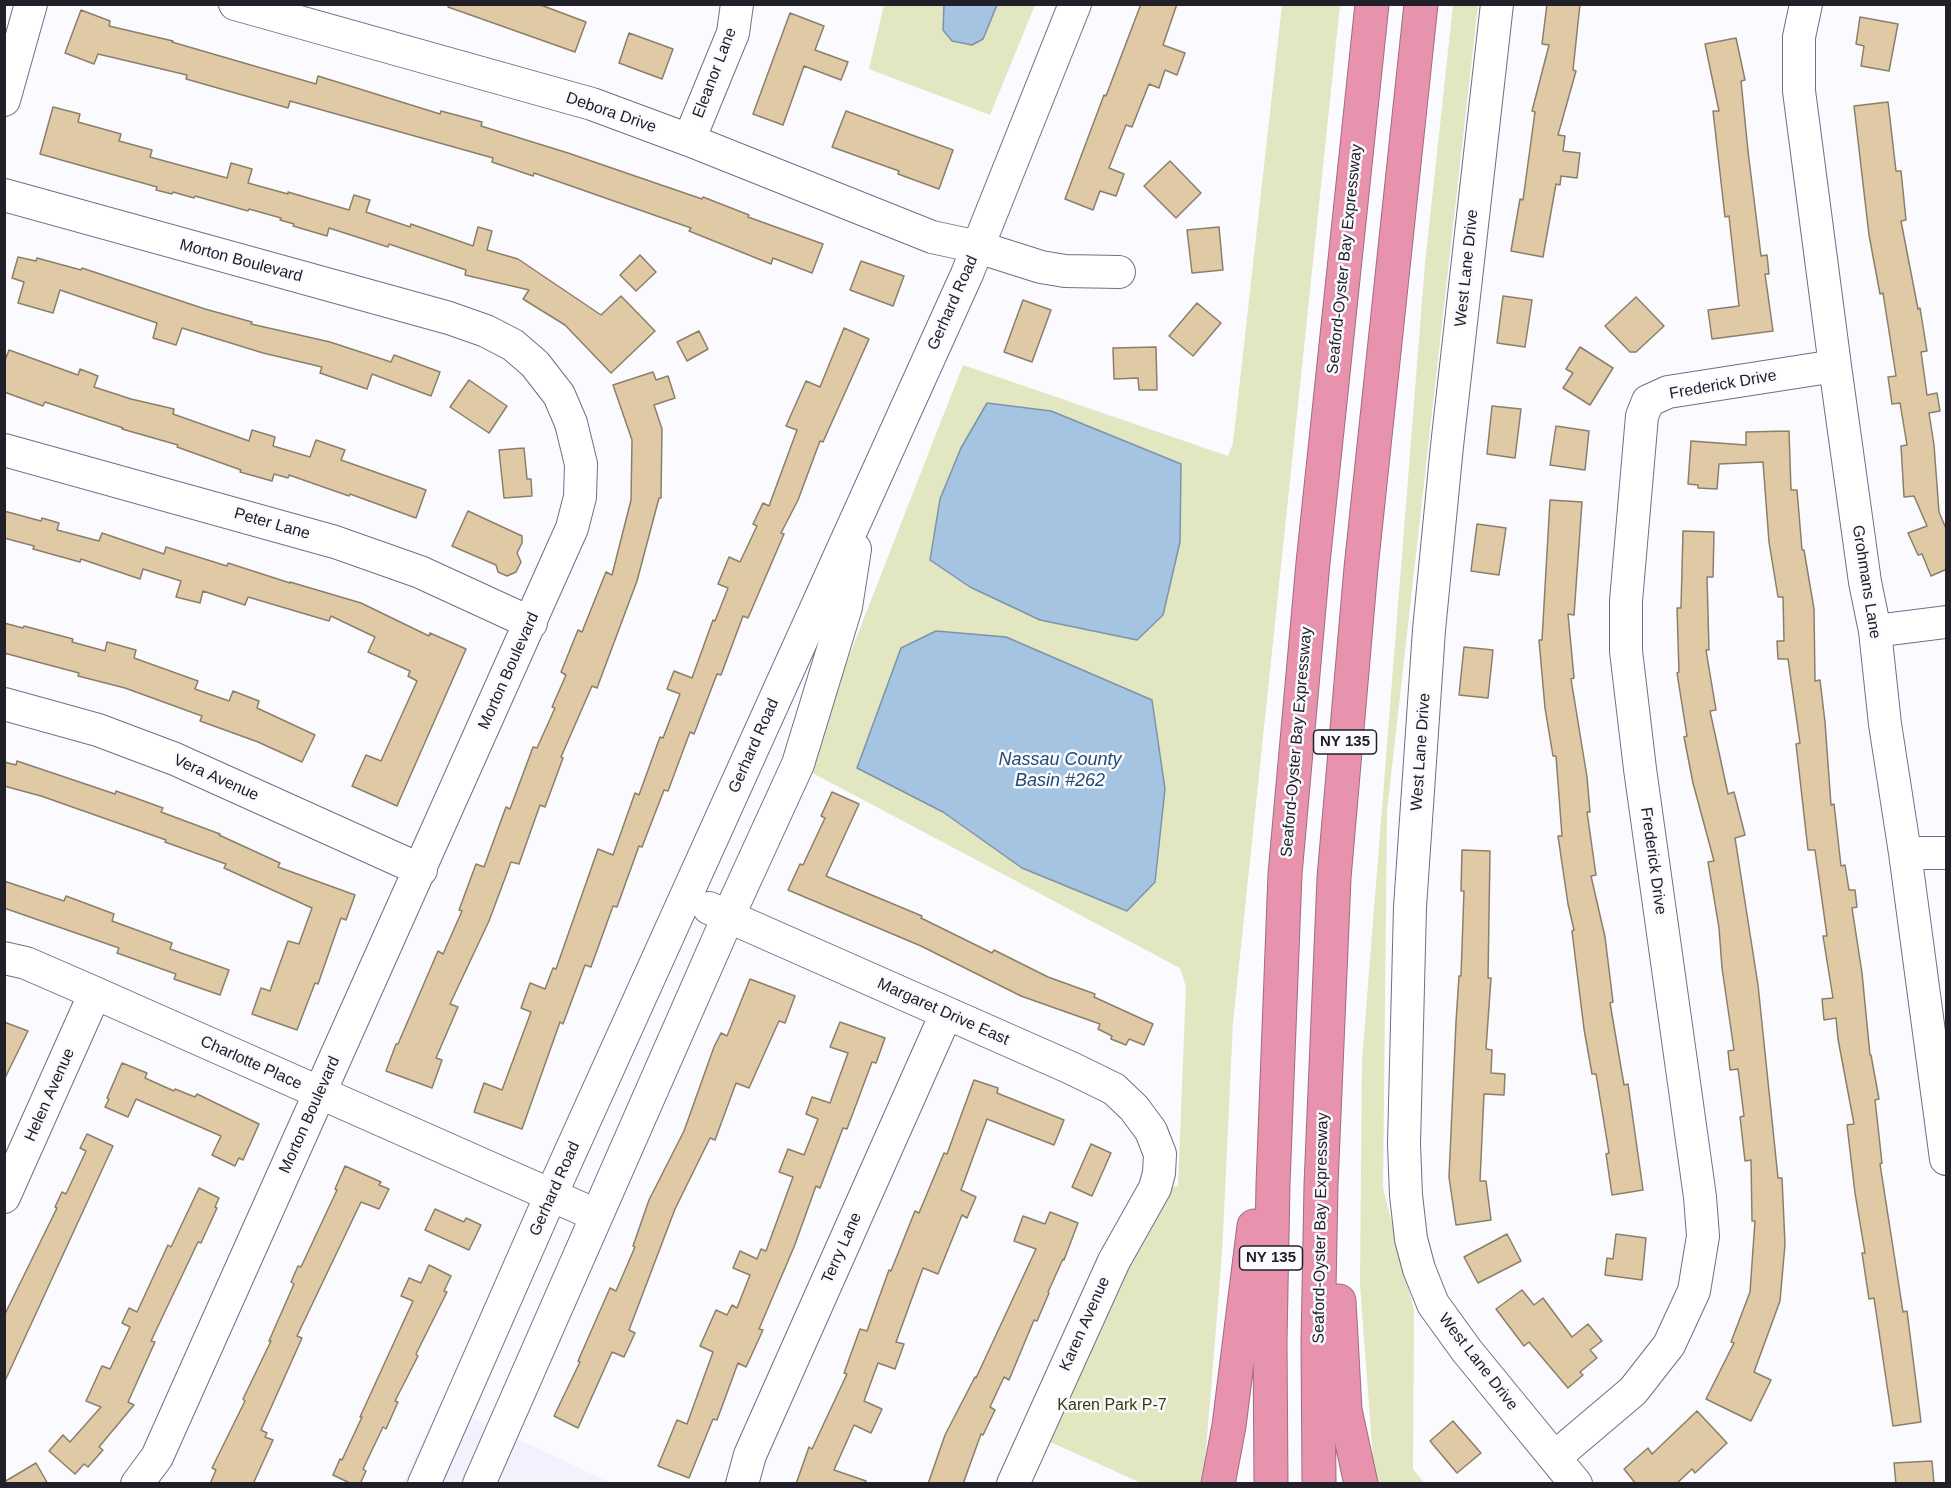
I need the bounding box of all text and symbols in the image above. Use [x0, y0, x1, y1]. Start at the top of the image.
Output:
street label: Eleanor Lane [689, 25, 741, 121]
street label: Debora Drive [563, 89, 659, 137]
street label: Seaford-Oyster Bay Expressway [1323, 143, 1367, 375]
street label: West Lane Drive [1451, 208, 1483, 328]
street label: Morton Boulevard [178, 235, 304, 287]
street label: Gerhard Road [924, 253, 982, 353]
street label: Frederick Drive [1668, 366, 1778, 404]
street label: Peter Lane [232, 504, 312, 544]
street label: Grohmans Lane [1848, 524, 1884, 640]
street label: Morton Boulevard [475, 609, 543, 733]
street label: Seaford-Oyster Bay Expressway [1277, 626, 1317, 858]
street label: West Lane Drive [1407, 692, 1435, 812]
street label: Gerhard Road [725, 696, 783, 796]
road number: NY 135 [1314, 730, 1376, 754]
water label: Nassau County Basin #262 [998, 749, 1122, 792]
street label: Vera Avenue [170, 751, 262, 805]
street label: Frederick Drive [1636, 806, 1670, 916]
street label: Margaret Drive East [874, 974, 1012, 1050]
street label: Charlotte Place [197, 1032, 305, 1094]
street label: Helen Avenue [21, 1045, 79, 1145]
street label: Morton Boulevard [276, 1053, 344, 1177]
street label: Seaford-Oyster Bay Expressway [1309, 1112, 1333, 1344]
street label: Gerhard Road [526, 1139, 584, 1239]
street label: Terry Lane [818, 1210, 866, 1286]
road number: NY 135 [1240, 1246, 1302, 1270]
street label: Karen Avenue [1056, 1274, 1114, 1374]
street label: West Lane Drive [1434, 1310, 1522, 1414]
park label: Karen Park P-7 [1057, 1396, 1167, 1416]

